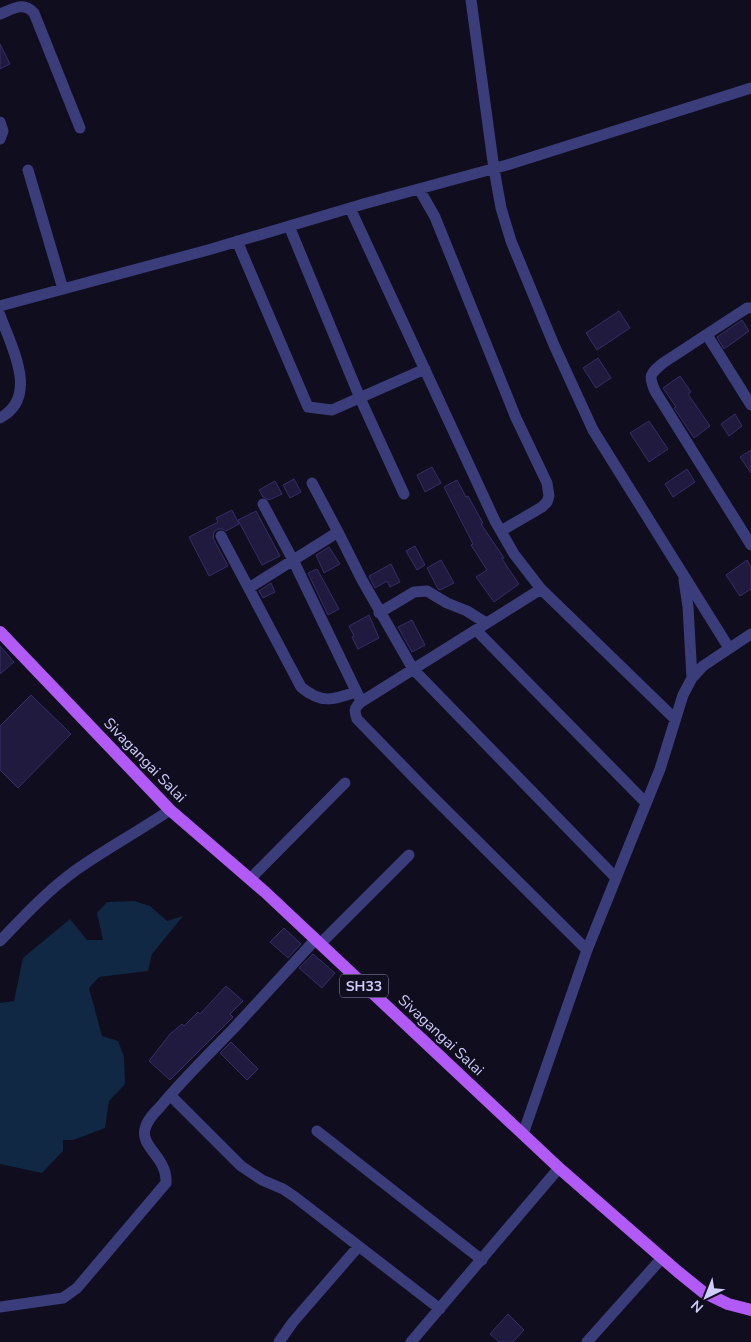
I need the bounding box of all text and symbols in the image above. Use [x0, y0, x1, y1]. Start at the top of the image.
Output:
street label: Sivagangai Salai [99, 713, 191, 807]
road number: SH33 [340, 974, 388, 998]
street label: Sivagangai Salai [394, 990, 488, 1080]
north arrow [681, 1272, 731, 1322]
text: N [687, 1296, 708, 1317]

